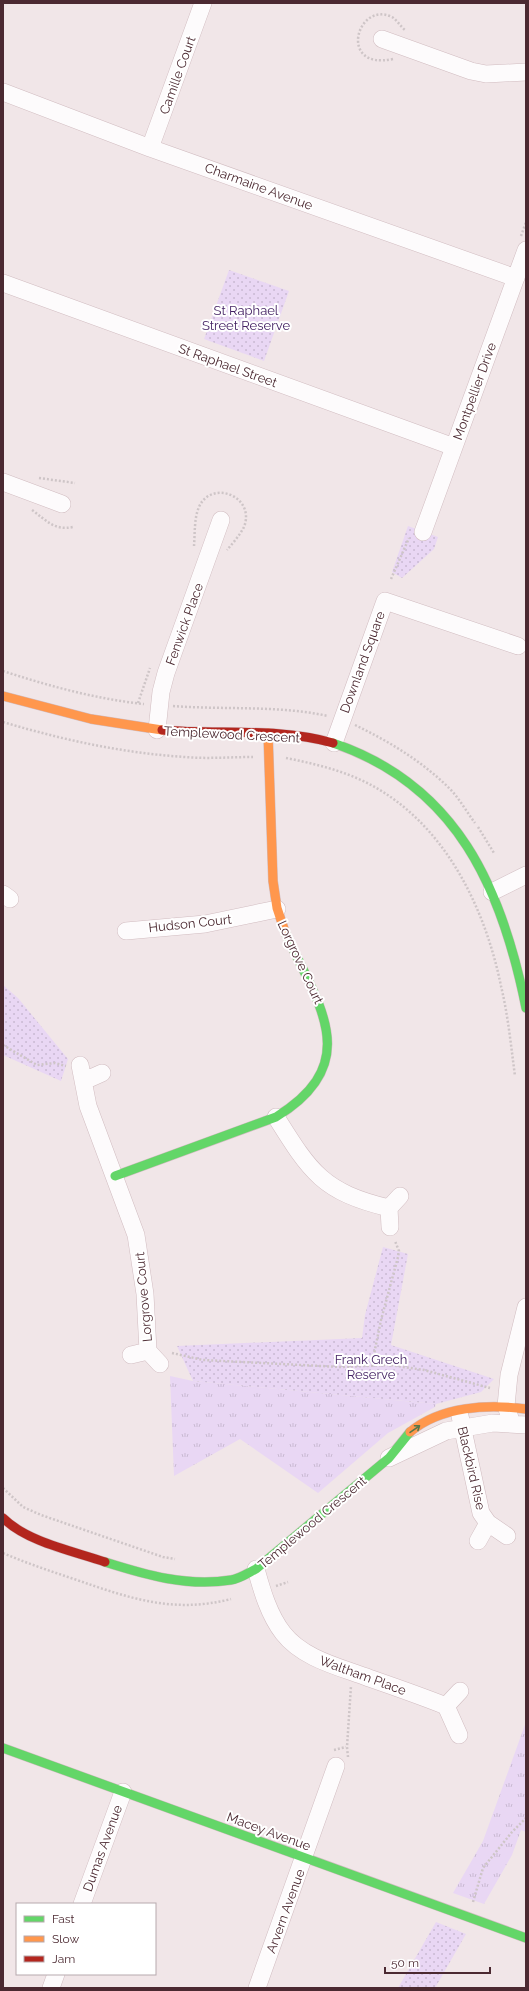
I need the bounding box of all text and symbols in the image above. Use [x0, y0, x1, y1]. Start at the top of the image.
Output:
street label: Camille Court [156, 33, 199, 116]
street label: Charmaine Avenue [203, 160, 315, 213]
park label: St Raphael Street Reserve [202, 303, 290, 333]
street label: Montpellier Drive [450, 340, 499, 442]
street label: St Raphael Street [177, 341, 280, 390]
street label: Fenwick Place [163, 581, 206, 667]
street label: Downland Square [337, 609, 388, 715]
street label: Templewood Crescent [164, 723, 301, 746]
street label: Hudson Court [148, 912, 233, 935]
street label: Lorgrove Court [275, 918, 327, 1007]
street label: Lorgrove Court [132, 1251, 155, 1343]
park label: Frank Grech Reserve [335, 1352, 407, 1382]
one-way arrow [410, 1425, 421, 1433]
street label: Blackbird Rise [455, 1425, 488, 1512]
street label: Templewood Crescent [255, 1473, 370, 1572]
street label: Waltham Place [317, 1653, 409, 1698]
street label: Dumas Avenue [80, 1803, 125, 1893]
street label: Macey Avenue [225, 1809, 313, 1854]
street label: Arvern Avenue [263, 1867, 308, 1955]
legend [16, 1903, 156, 1975]
text: Fast [52, 1912, 75, 1926]
text: Slow [52, 1932, 79, 1946]
scale bar [385, 1949, 490, 1975]
text: Jam [52, 1952, 75, 1966]
text: 50 m [391, 1956, 419, 1970]

